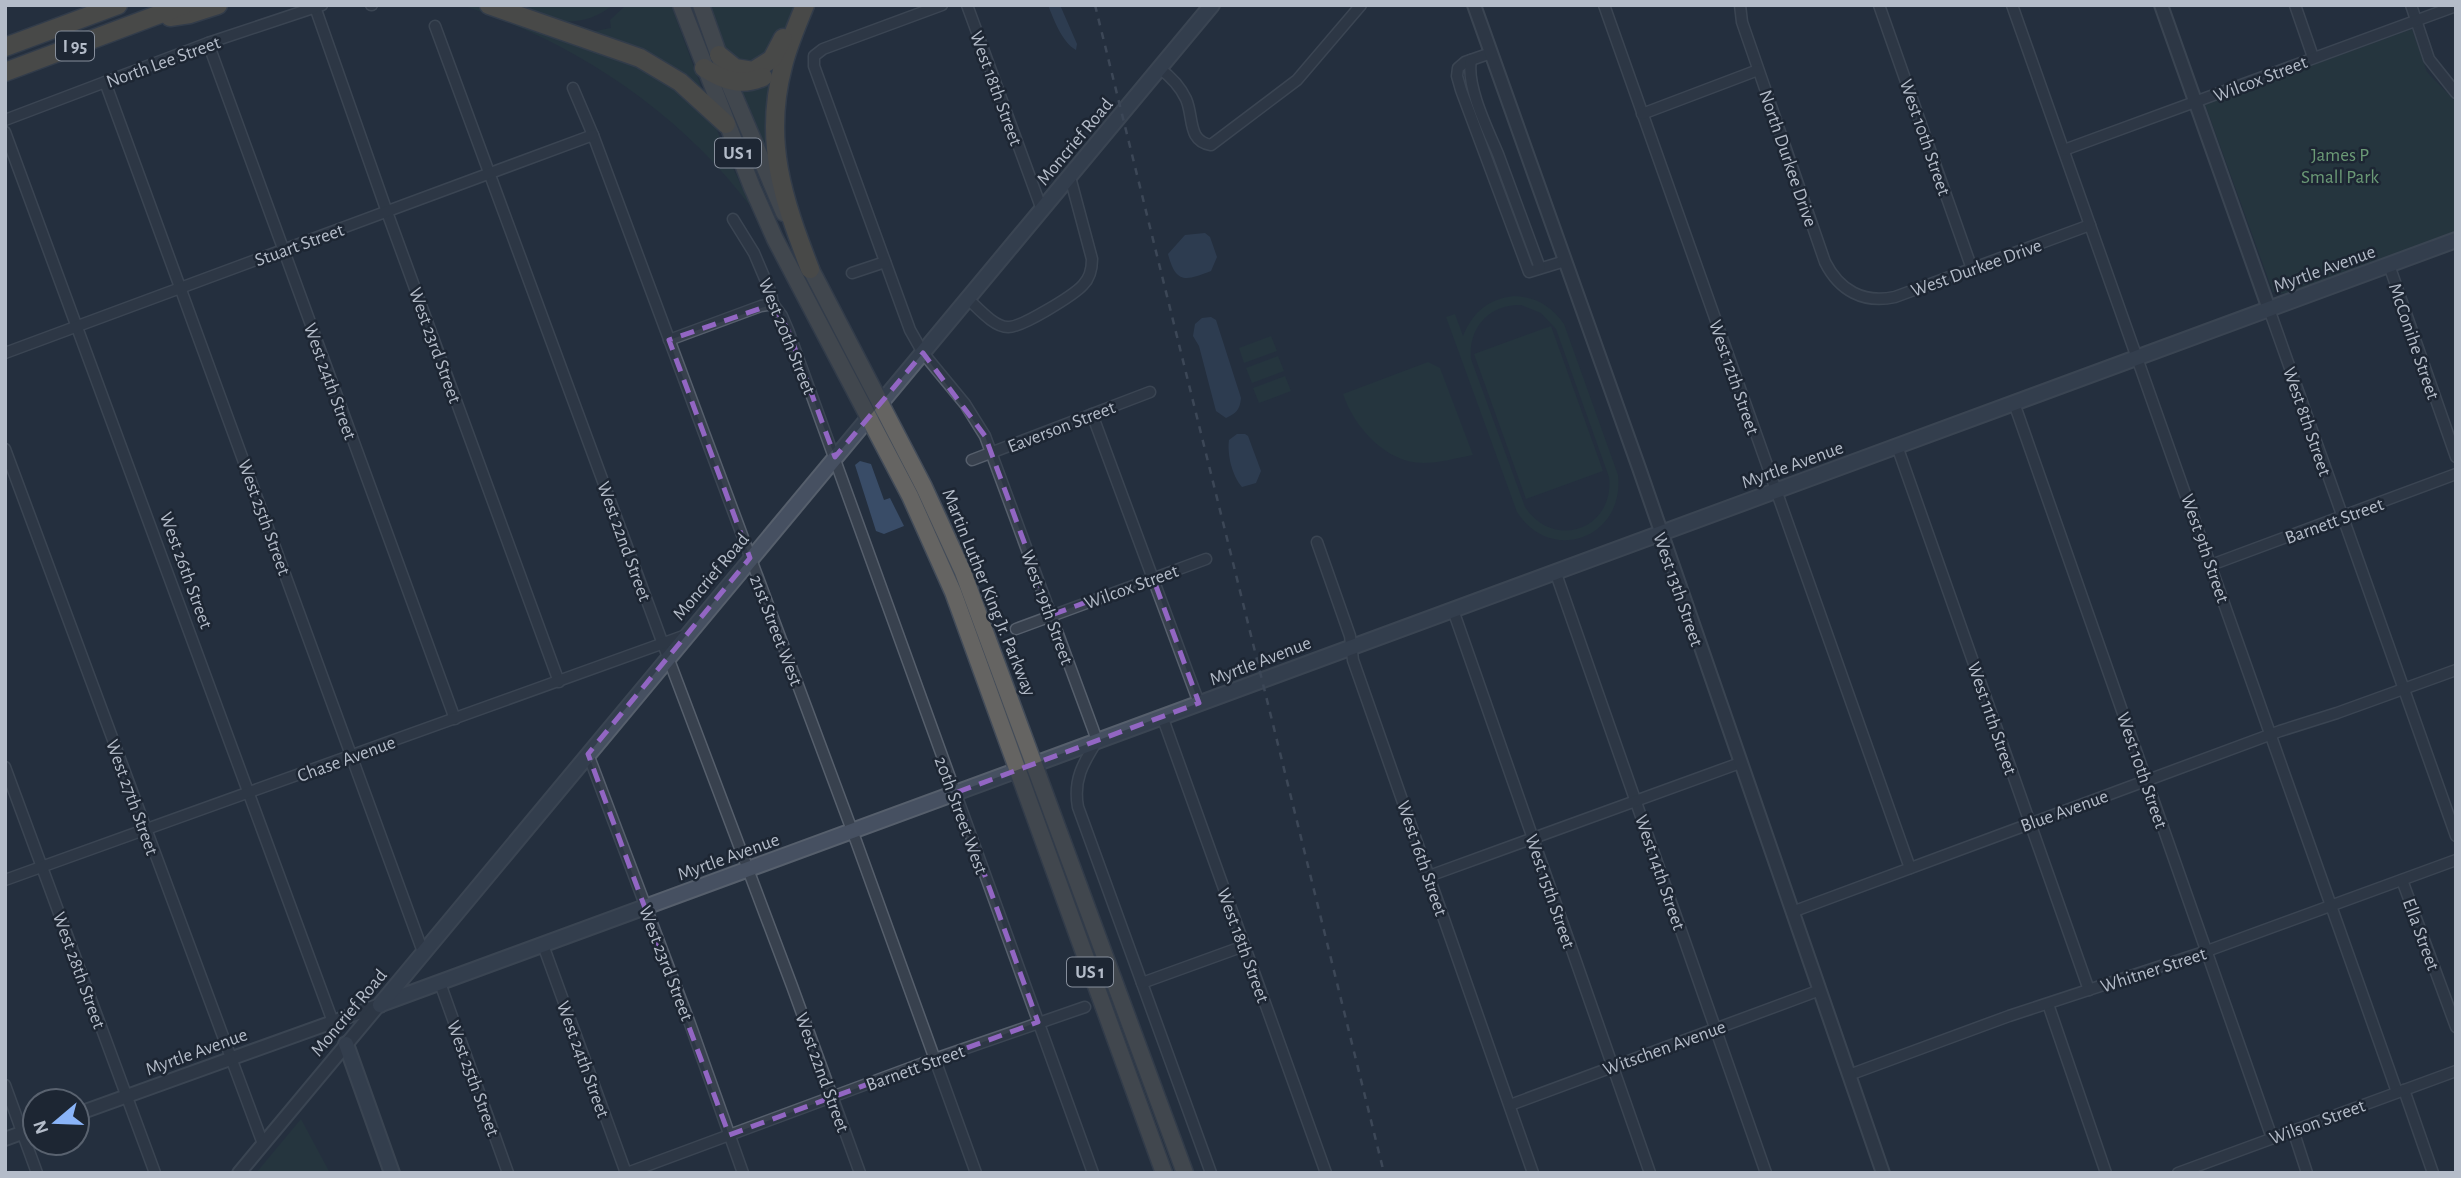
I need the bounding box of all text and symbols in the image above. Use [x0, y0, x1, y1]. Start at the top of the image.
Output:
street label: West 18th Street [966, 29, 1025, 148]
road number: I 95 [56, 32, 94, 60]
street label: North Lee Street [104, 33, 223, 92]
street label: Wilcox Street [2211, 53, 2310, 106]
street label: West 10th Street [1896, 77, 1953, 198]
street label: North Durkee Drive [1755, 88, 1820, 229]
street label: Moncrief Road [1034, 95, 1117, 189]
road number: US 1 [715, 138, 761, 168]
park label: James P Small Park [2301, 146, 2379, 187]
street label: Stuart Street [252, 221, 347, 270]
street label: West Durkee Drive [1909, 236, 2044, 301]
street label: Myrtle Avenue [2271, 242, 2378, 297]
street label: West 20th Street [755, 276, 819, 397]
street label: McConihe Street [2385, 281, 2442, 402]
street label: West 23rd Street [405, 285, 464, 406]
street label: West 12th Street [1705, 318, 1762, 437]
street label: West 24th Street [300, 321, 360, 442]
street label: West 8th Street [2279, 365, 2334, 478]
street label: Eaverson Street [1005, 398, 1118, 457]
street label: Myrtle Avenue [1739, 438, 1846, 493]
street label: West 25th Street [234, 457, 293, 578]
street label: West 22nd Street [593, 479, 654, 604]
street label: Martin Luther King Jr. Parkway [938, 486, 1039, 699]
street label: West 9th Street [2177, 492, 2232, 605]
street label: Barnett Street [2283, 495, 2386, 548]
street label: West 26th Street [156, 510, 215, 631]
street label: Moncrief Road [670, 530, 753, 624]
street label: West 13th Street [1649, 530, 1706, 649]
street label: West 19th Street [1017, 548, 1076, 667]
street label: Wilcox Street [1082, 562, 1181, 613]
street label: 21st Street West [746, 572, 805, 689]
street label: Myrtle Avenue [1207, 633, 1314, 689]
street label: West 11th Street [1963, 660, 2020, 777]
street label: West 10th Street [2113, 710, 2170, 831]
street label: Chase Avenue [295, 733, 398, 786]
street label: West 27th Street [102, 737, 161, 858]
street label: 20th Street West [931, 754, 991, 877]
street label: Blue Avenue [2018, 787, 2111, 836]
street label: West 16th Street [1393, 798, 1450, 918]
street label: West 14th Street [1631, 812, 1688, 933]
street label: Myrtle Avenue [675, 830, 782, 885]
street label: West 15th Street [1521, 832, 1578, 951]
street label: West 18th Street [1213, 886, 1272, 1005]
street label: Ella Street [2399, 896, 2442, 973]
street label: West 23rd Street [635, 903, 696, 1024]
street label: West 28th Street [49, 910, 108, 1031]
street label: Whitner Street [2098, 944, 2209, 996]
road number: US 1 [1067, 958, 1113, 987]
street label: Moncrief Road [308, 966, 391, 1060]
street label: West 24th Street [553, 999, 613, 1120]
street label: West 22nd Street [791, 1010, 852, 1135]
street label: Witschen Avenue [1601, 1017, 1728, 1079]
street label: West 25th Street [443, 1018, 502, 1139]
street label: Myrtle Avenue [143, 1025, 250, 1080]
street label: Barnett Street [864, 1042, 967, 1095]
north arrow [21, 1087, 91, 1157]
street label: Wilson Street [2267, 1096, 2368, 1148]
text: N [30, 1118, 52, 1136]

